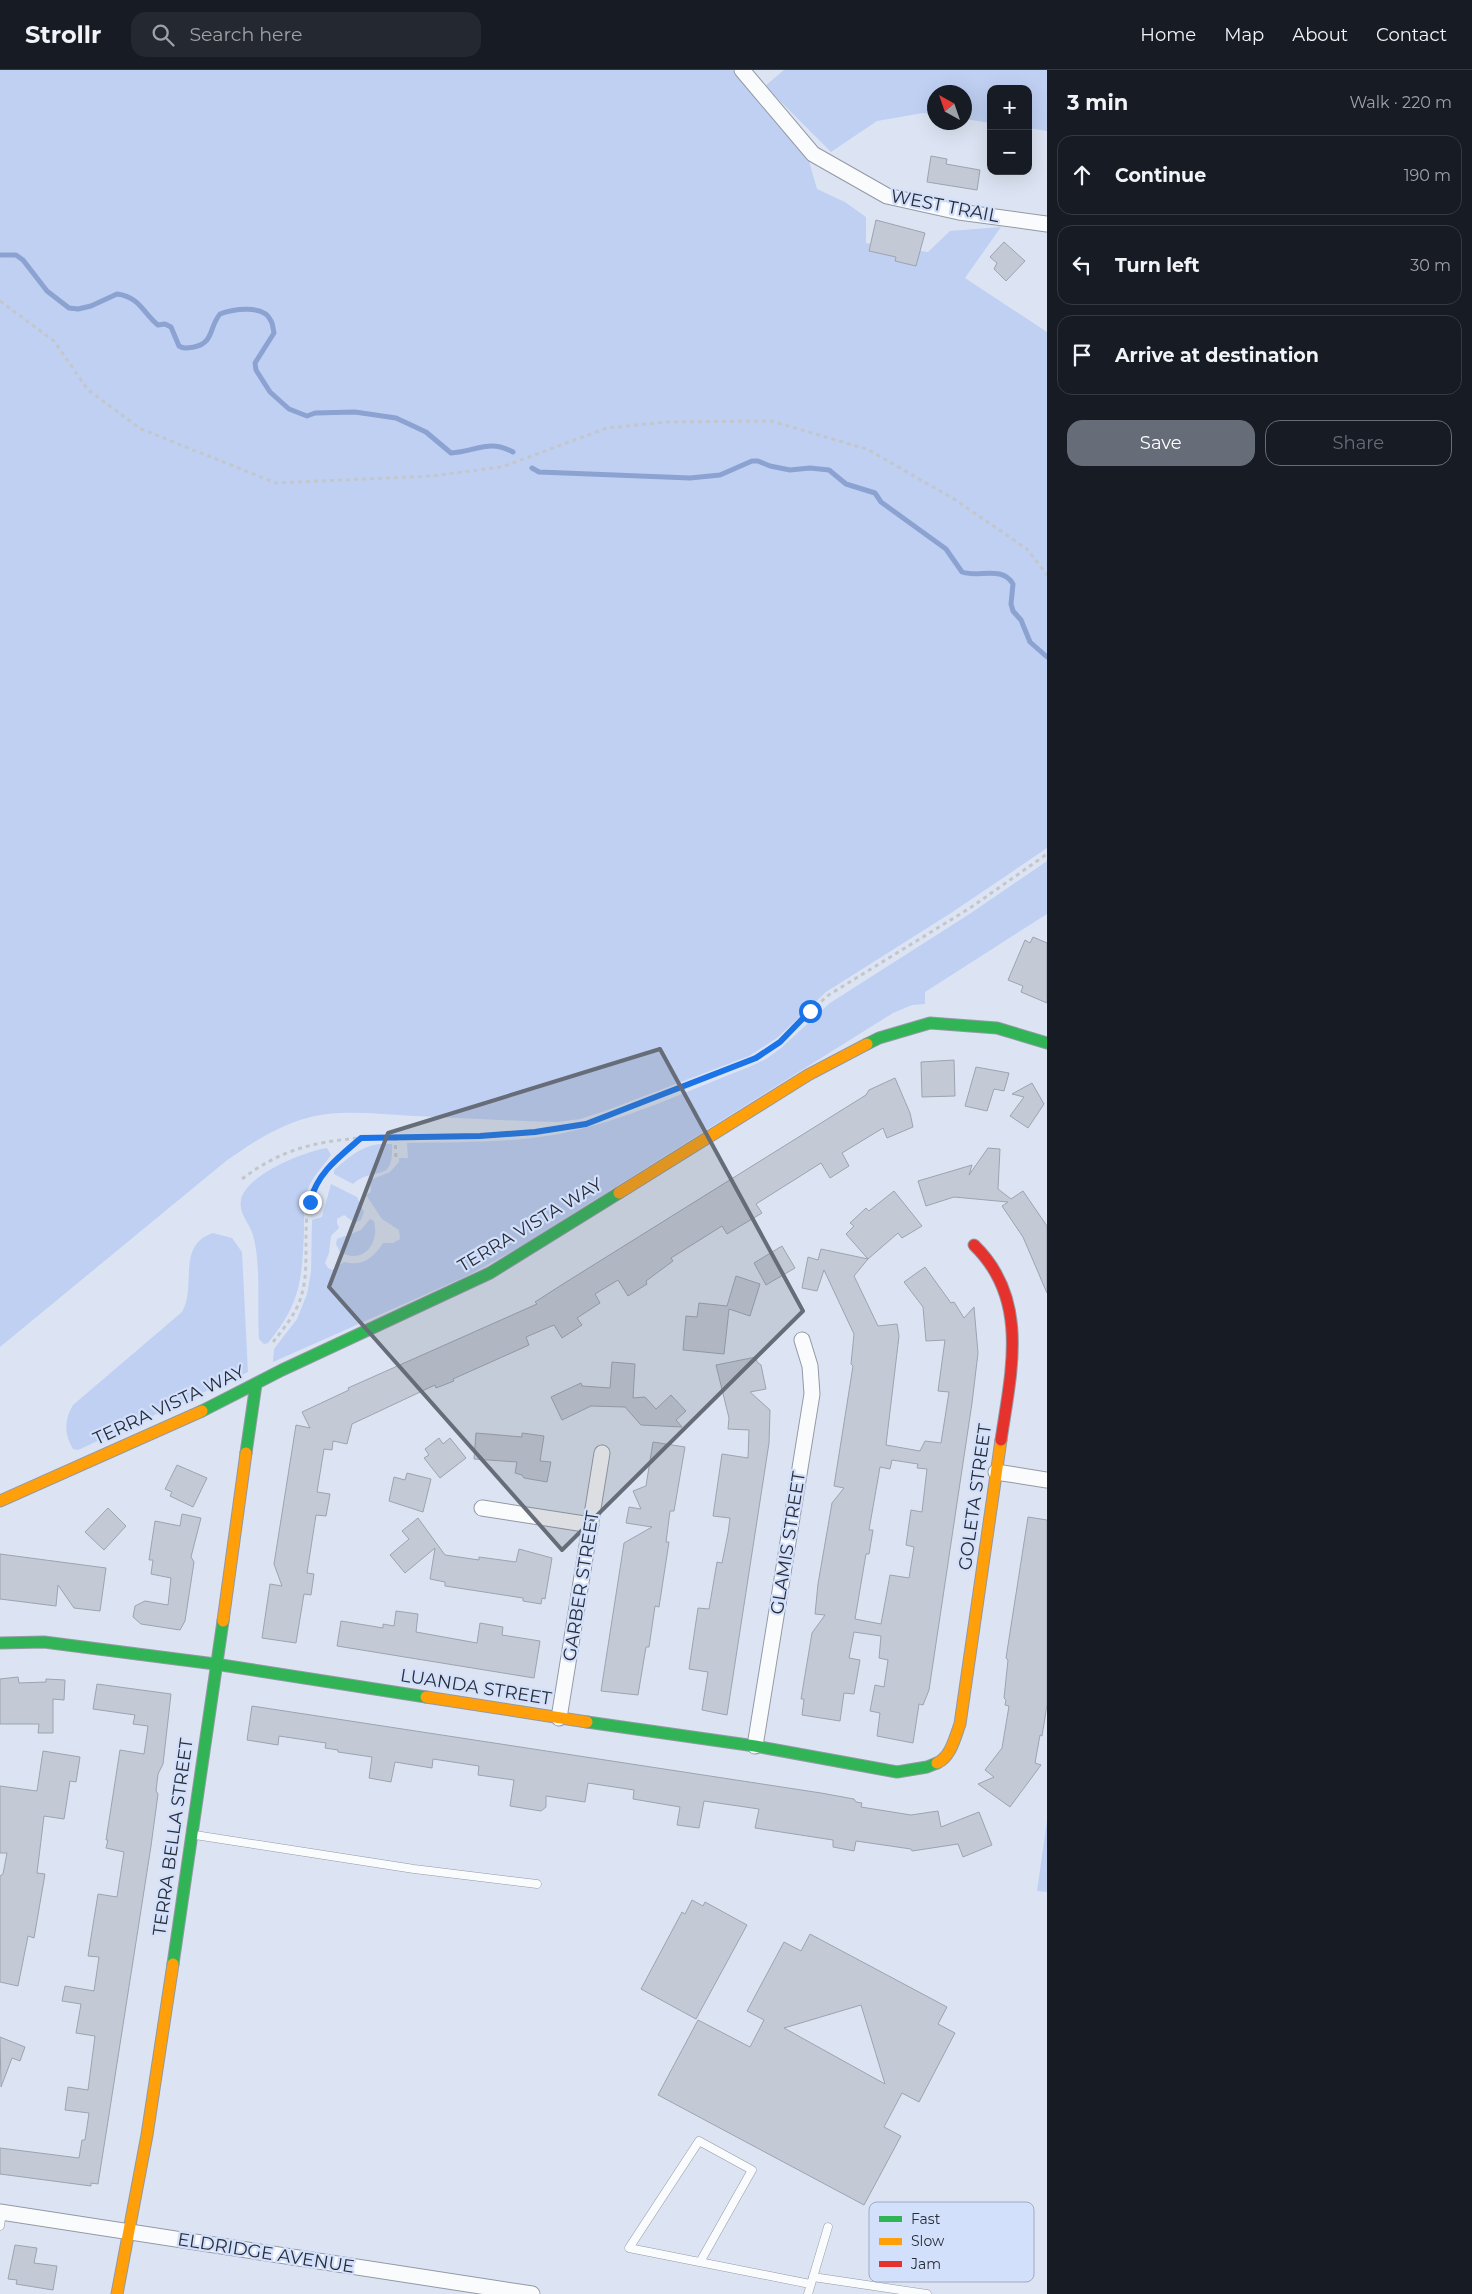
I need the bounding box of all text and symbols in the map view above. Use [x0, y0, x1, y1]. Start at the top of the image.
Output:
search box [131, 12, 481, 57]
text: Strollr [25, 20, 101, 49]
icon: search [149, 21, 177, 49]
text: Search here [189, 23, 302, 46]
text: Home [1140, 24, 1196, 46]
text: Map [1224, 24, 1264, 46]
text: About [1292, 24, 1348, 46]
text: Contact [1376, 24, 1447, 46]
north arrow [927, 85, 972, 130]
map controls [987, 85, 1032, 175]
button: + [987, 85, 1032, 130]
text: 3 min [1067, 90, 1128, 115]
text: Walk · 220 m [1349, 93, 1452, 112]
button: − [987, 130, 1032, 175]
icon: ahead [1068, 161, 1096, 189]
text: Continue [1115, 164, 1206, 187]
text: 190 m [1404, 166, 1451, 185]
street label: WEST TRAIL [889, 185, 1001, 227]
icon: left [1068, 251, 1096, 279]
text: Turn left [1115, 254, 1200, 277]
text: 30 m [1410, 256, 1451, 275]
icon: arrive [1068, 341, 1096, 369]
text: Arrive at destination [1115, 344, 1319, 367]
button: Save [1067, 420, 1255, 466]
button: Share [1265, 420, 1452, 466]
route start [799, 1000, 822, 1023]
street label: TERRA VISTA WAY [454, 1173, 607, 1277]
route end [299, 1191, 322, 1214]
street label: TERRA VISTA WAY [90, 1360, 249, 1450]
street label: GOLETA STREET [954, 1422, 996, 1572]
street label: GLAMIS STREET [766, 1469, 810, 1616]
street label: GARBER STREET [558, 1509, 604, 1663]
street label: LUANDA STREET [399, 1664, 554, 1710]
street label: TERRA BELLA STREET [148, 1736, 198, 1937]
legend [869, 2202, 1034, 2282]
text: Fast [911, 2210, 941, 2228]
street label: ELDRIDGE AVENUE [176, 2228, 356, 2278]
text: Slow [911, 2232, 945, 2250]
text: Jam [910, 2255, 941, 2273]

